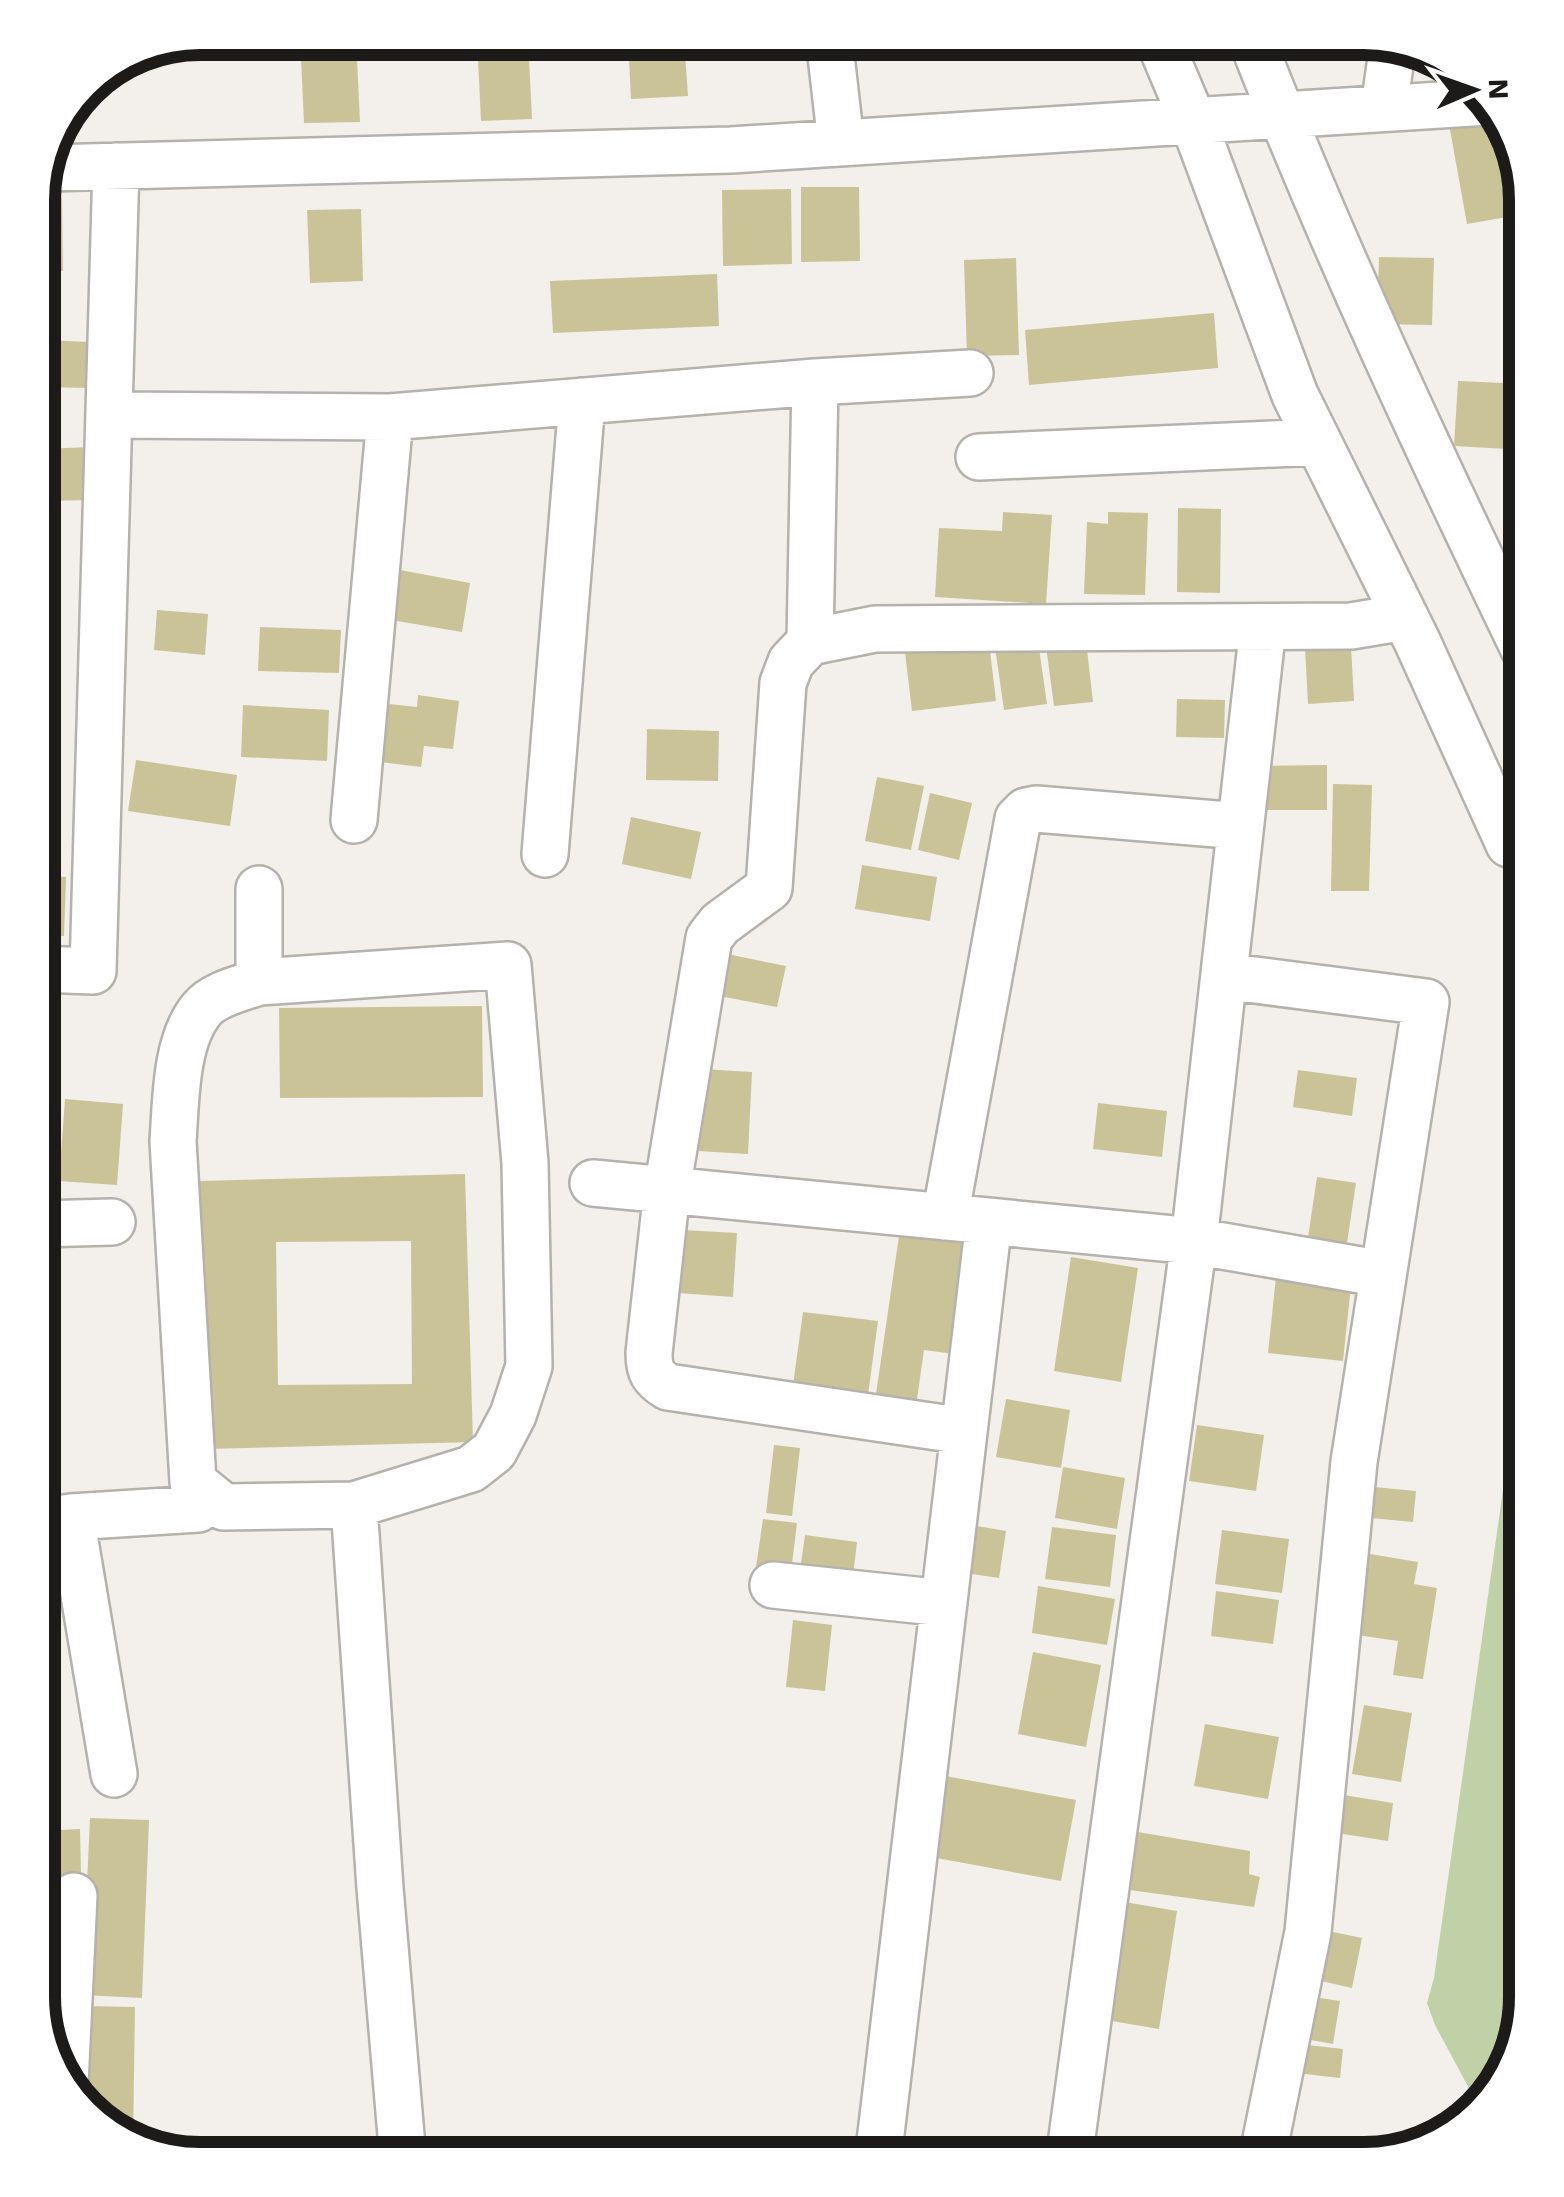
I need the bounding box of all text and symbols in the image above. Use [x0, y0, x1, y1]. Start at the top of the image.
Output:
north arrow [1424, 40, 1524, 140]
text: N [1482, 78, 1515, 100]

